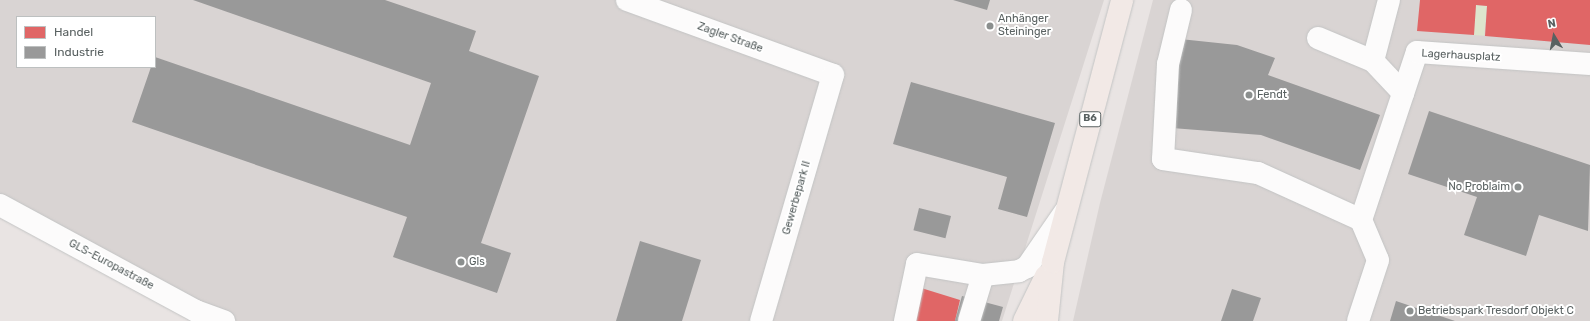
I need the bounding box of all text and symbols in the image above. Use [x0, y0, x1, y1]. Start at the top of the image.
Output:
place label: Anhänger Steininger [998, 13, 1051, 39]
legend [16, 16, 156, 68]
north arrow [1534, 16, 1574, 56]
text: N [1547, 17, 1557, 31]
street label: Zagler Straße [695, 20, 765, 56]
marker: Anhänger Steininger [985, 21, 995, 31]
text: Handel [54, 25, 93, 39]
text: Industrie [54, 45, 104, 59]
street label: Lagerhausplatz [1421, 47, 1501, 65]
place label: Fendt [1257, 88, 1287, 102]
marker: Fendt [1244, 90, 1254, 100]
road number: B6 [1079, 111, 1101, 127]
street label: Gewerbepark II [780, 159, 814, 237]
place label: No Problaim [1448, 180, 1510, 194]
marker: No Problaim [1513, 182, 1523, 192]
street label: GLS-Europastraße [66, 237, 156, 293]
place label: Gls [469, 255, 485, 269]
marker: Gls [456, 257, 466, 267]
place label: Betriebspark Tresdorf Objekt C [1418, 304, 1574, 318]
marker: Betriebspark Tresdorf Objekt C [1405, 306, 1415, 316]

